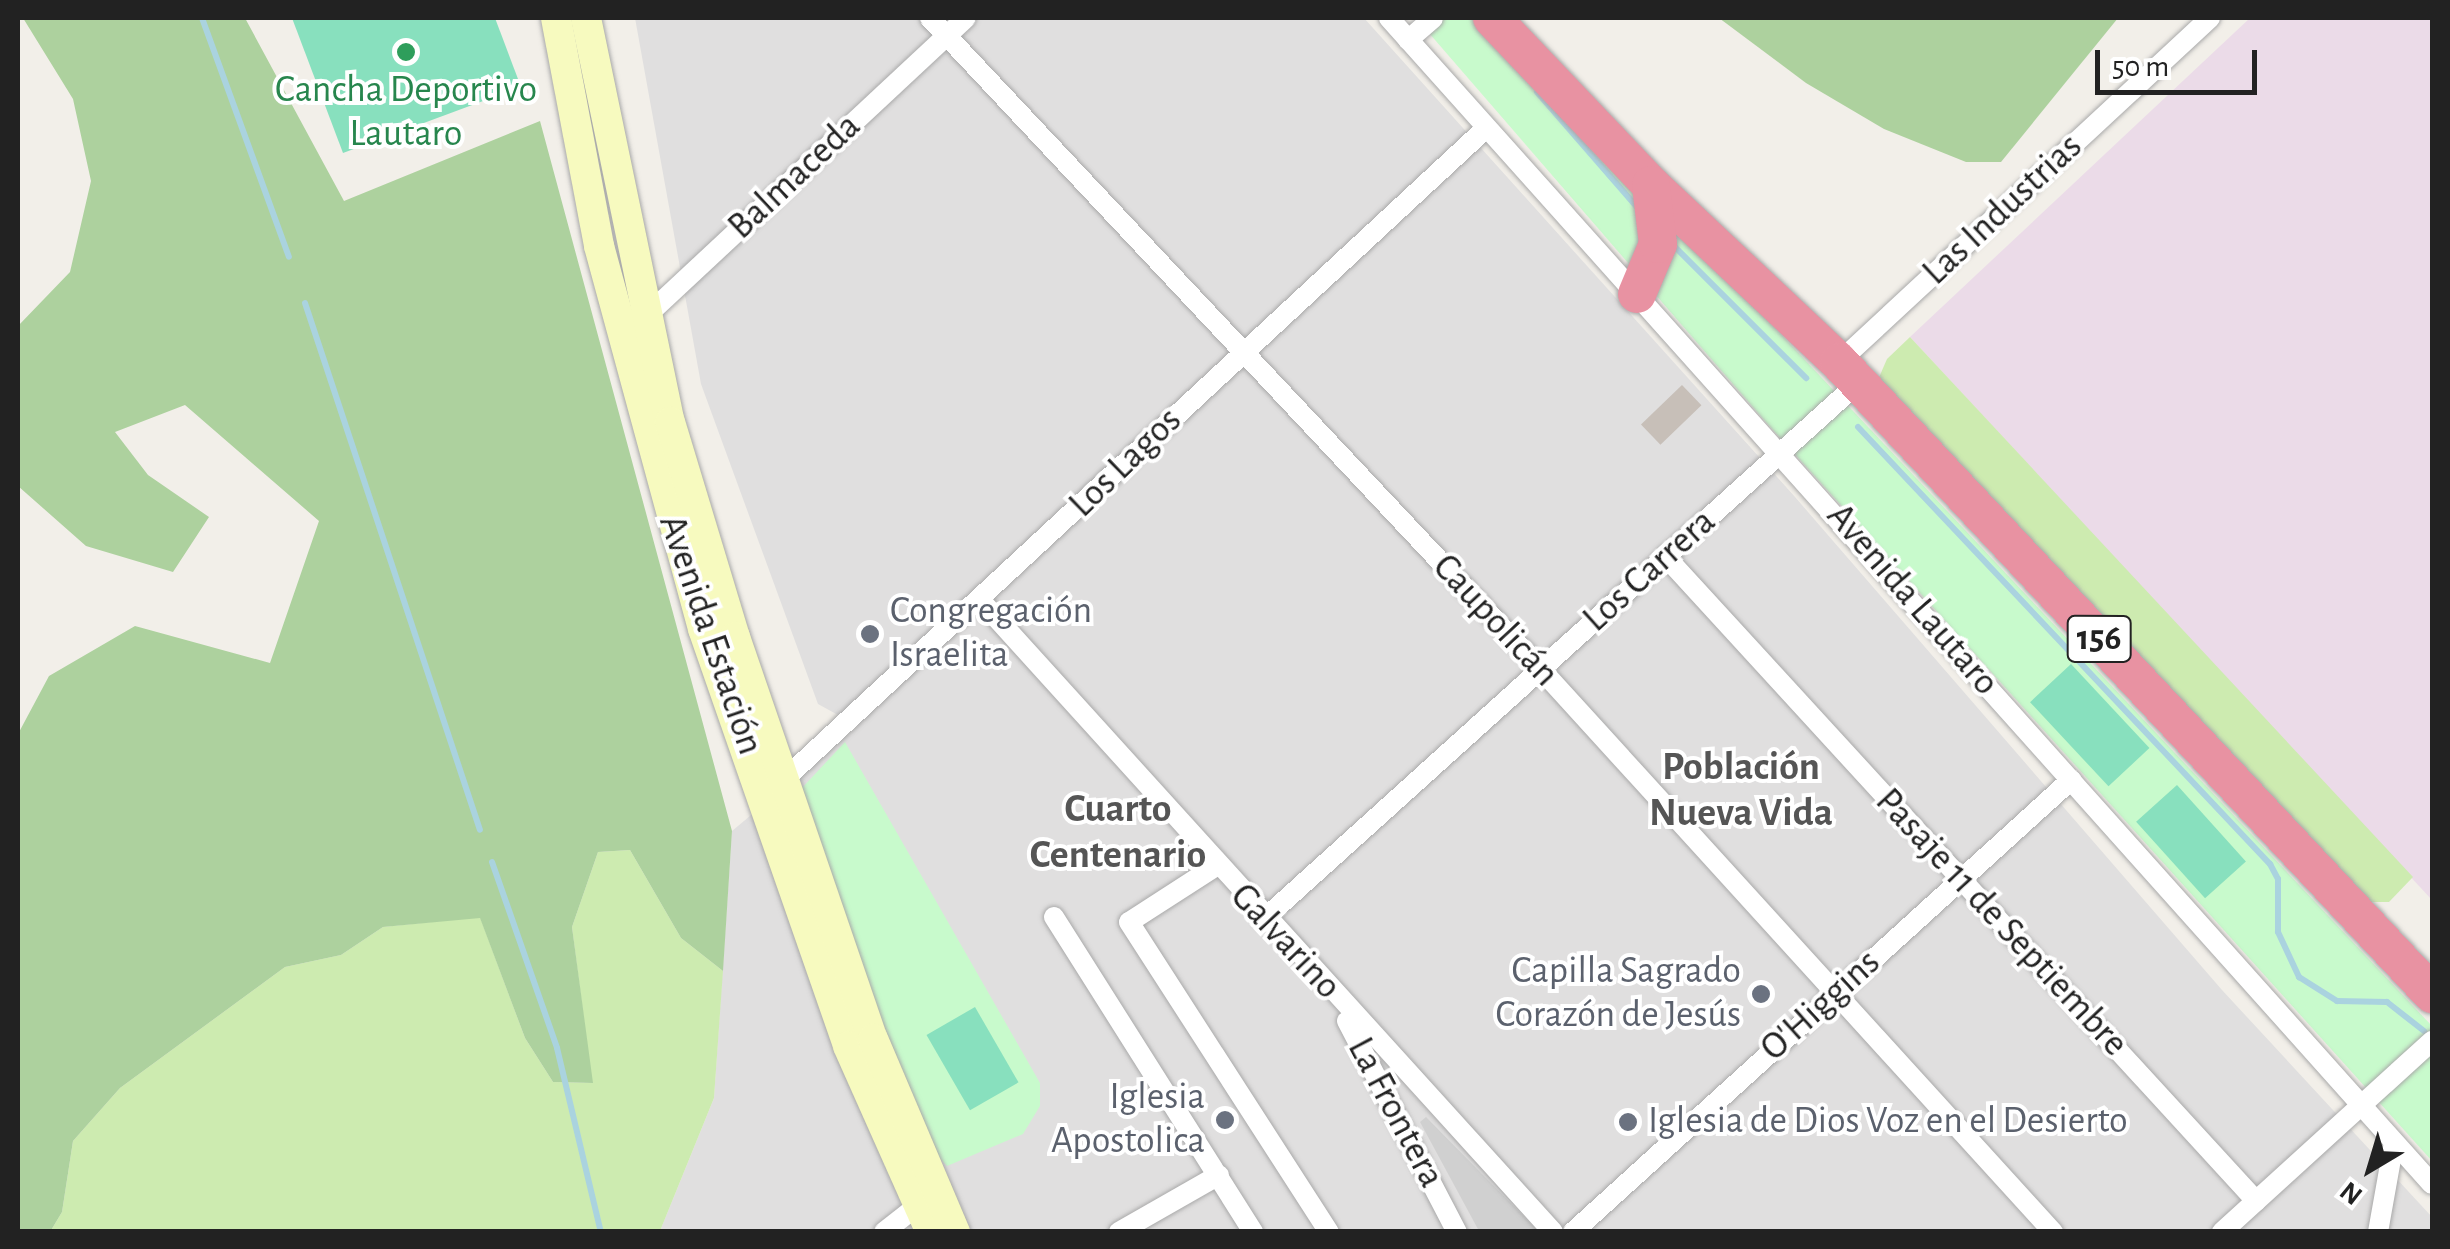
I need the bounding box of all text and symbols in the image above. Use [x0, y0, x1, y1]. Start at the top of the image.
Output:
scale bar [2100, 30, 2262, 92]
marker: Cancha Deportivo Lautaro [395, 41, 417, 63]
text: 50 m [2112, 52, 2169, 82]
place label: Cancha Deportivo Lautaro [275, 68, 537, 157]
street label: Balmaceda [719, 104, 871, 250]
street label: Las Industrias [1914, 125, 2092, 295]
street label: Los Lagos [1060, 398, 1192, 528]
street label: Avenida Lautaro [1816, 495, 2008, 705]
street label: Los Carrera [1574, 500, 1726, 642]
street label: Avenida Estación [648, 509, 772, 761]
street label: Caupolicán [1422, 545, 1568, 697]
place label: Congregación Israelita [890, 589, 1092, 678]
road number: 156 [2066, 609, 2132, 669]
marker: Congregación Israelita [859, 623, 881, 645]
district label: Población Nueva Vida [1649, 743, 1833, 837]
street label: Pasaje 11 de Septiembre [1865, 780, 2137, 1066]
district label: Cuarto Centenario [1030, 785, 1206, 879]
street label: Galvarino [1220, 875, 1350, 1009]
street label: O'Higgins [1752, 941, 1890, 1071]
place label: Capilla Sagrado Corazón de Jesús [1495, 949, 1741, 1038]
marker: Capilla Sagrado Corazón de Jesús [1750, 983, 1772, 1005]
street label: La Frontera [1337, 1030, 1453, 1196]
place label: Iglesia Apostolica [1051, 1075, 1205, 1164]
place label: Iglesia de Dios Voz en el Desierto [1648, 1099, 2128, 1145]
marker: Iglesia Apostolica [1214, 1109, 1236, 1131]
marker: Iglesia de Dios Voz en el Desierto [1617, 1111, 1639, 1133]
north arrow [2320, 1119, 2420, 1219]
text: N [2335, 1176, 2368, 1210]

